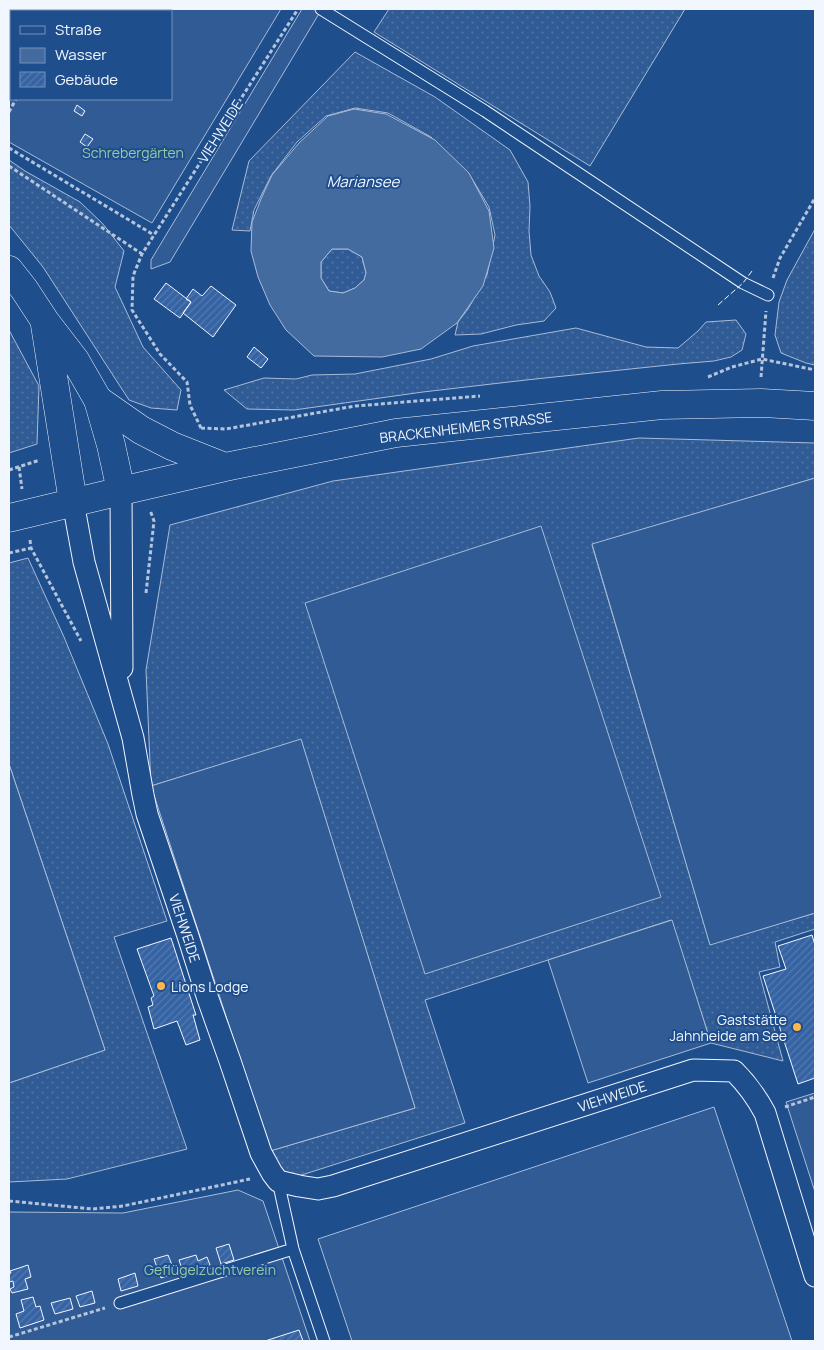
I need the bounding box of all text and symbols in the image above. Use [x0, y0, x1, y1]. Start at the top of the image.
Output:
legend [10, 10, 172, 100]
text: Straße [55, 19, 102, 40]
text: Wasser [55, 44, 107, 65]
text: Gebäude [55, 69, 118, 90]
street label: VIEHWEIDE [193, 96, 247, 166]
park label: Schrebergärten [82, 143, 184, 162]
water label: Mariansee [327, 171, 400, 192]
street label: BRACKENHEIMER STRASSE [379, 407, 553, 447]
street label: VIEHWEIDE [165, 891, 205, 965]
place label: Lions Lodge [171, 977, 248, 996]
marker: Lions Lodge [155, 980, 167, 992]
place label: Gaststätte Jahnheide am See [670, 1010, 787, 1045]
marker: Gaststätte Jahnheide am See [791, 1021, 803, 1033]
street label: VIEHWEIDE [575, 1076, 649, 1116]
park label: Geflügelzuchtverein [144, 1260, 276, 1279]

